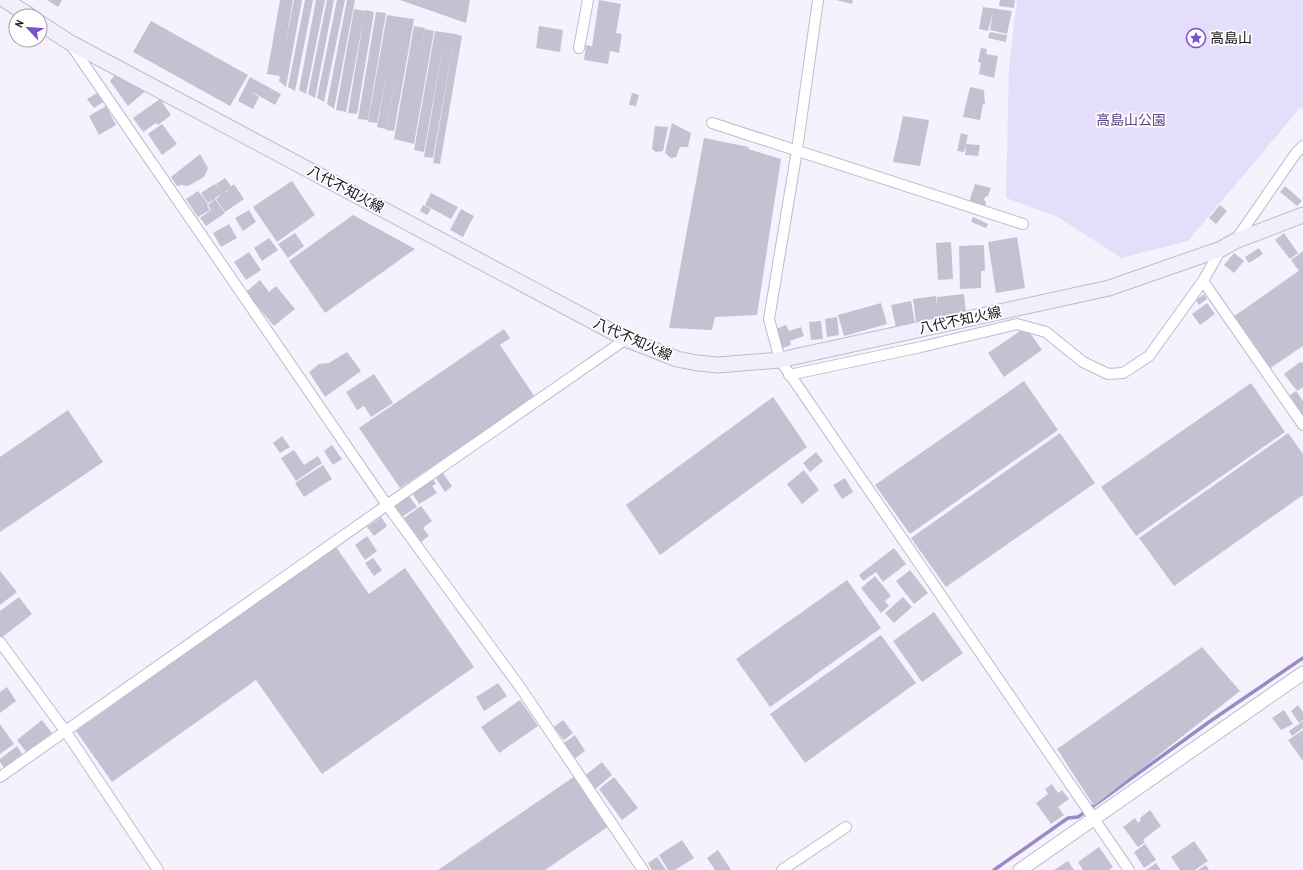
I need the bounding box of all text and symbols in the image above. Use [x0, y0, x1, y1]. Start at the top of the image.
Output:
north arrow [8, 8, 48, 48]
text: N [11, 18, 27, 30]
place icon: 高島山 [1185, 27, 1207, 49]
place label: 高島山 [1210, 29, 1252, 47]
park label: 高島山公園 [1096, 111, 1166, 129]
street label: 八代不知火線 [305, 161, 387, 217]
street label: 八代不知火線 [917, 302, 1003, 338]
street label: 八代不知火線 [591, 314, 675, 364]

